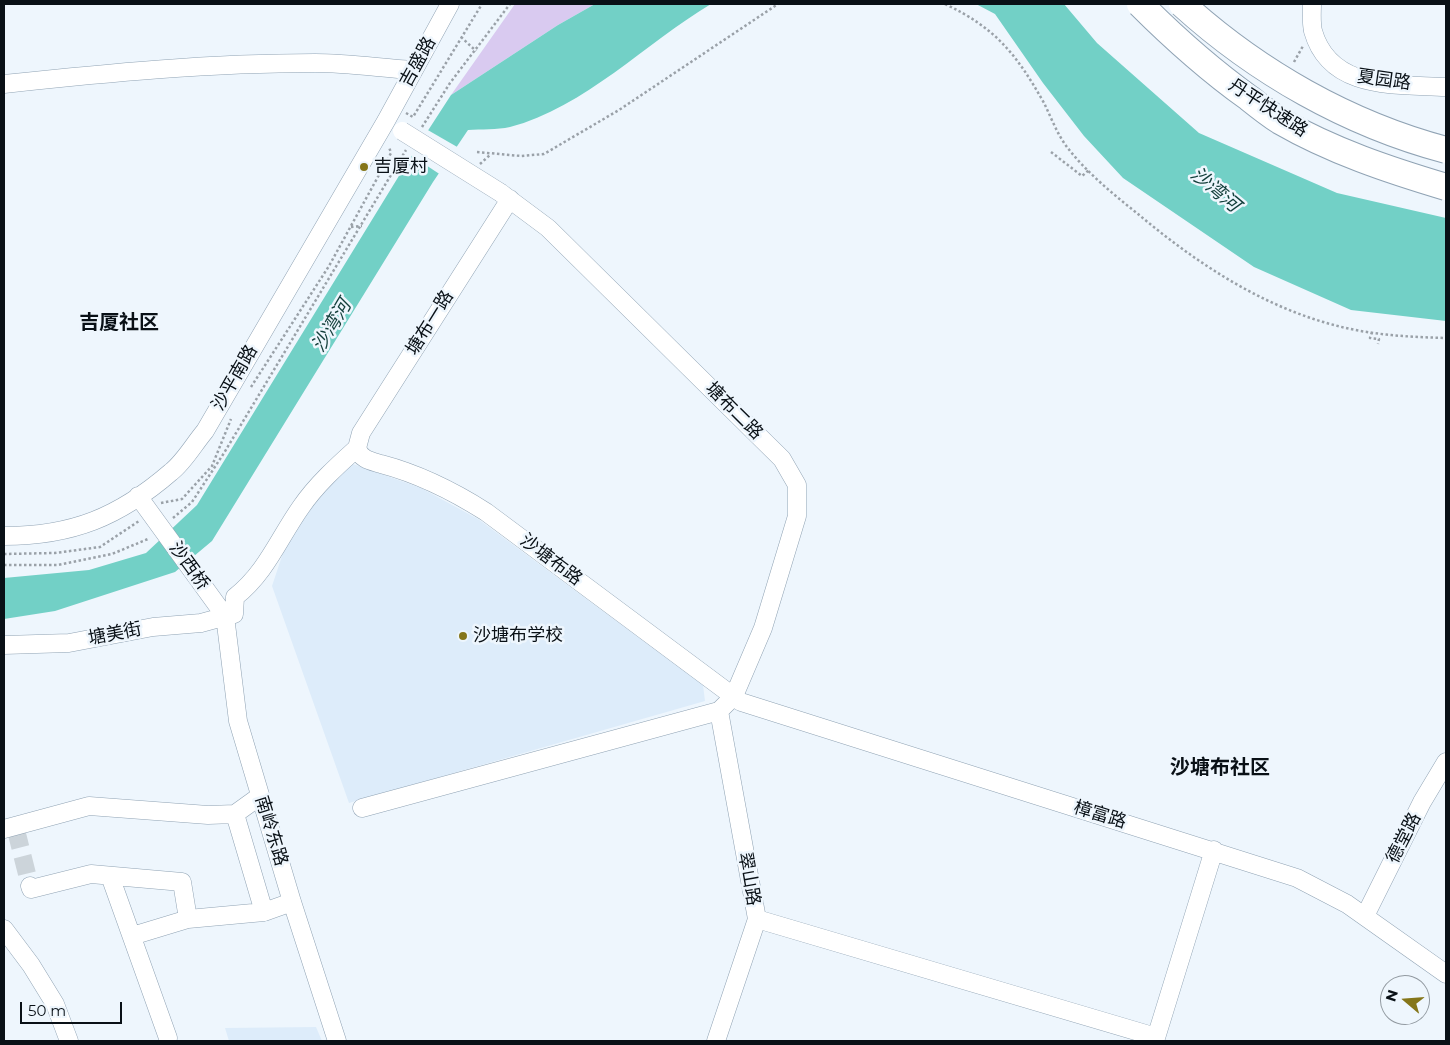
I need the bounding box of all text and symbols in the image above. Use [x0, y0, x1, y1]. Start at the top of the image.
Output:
street label: 吉盛路 [395, 33, 441, 91]
street label: 夏园路 [1356, 66, 1412, 94]
street label: 丹平快速路 [1224, 74, 1312, 142]
place label: 吉厦村 [374, 156, 428, 178]
marker: 吉厦村 [358, 161, 370, 173]
water label: 沙湾河 [1186, 163, 1244, 217]
street label: 塘布一路 [402, 287, 458, 359]
water label: 沙湾河 [308, 296, 356, 356]
district label: 吉厦社区 [79, 311, 159, 335]
street label: 沙平南路 [208, 341, 262, 415]
street label: 塘布二路 [701, 378, 767, 444]
street label: 沙塘布路 [516, 530, 586, 590]
street label: 沙西桥 [164, 538, 214, 594]
street label: 塘美街 [86, 618, 144, 650]
place label: 沙塘布学校 [473, 625, 563, 647]
marker: 沙塘布学校 [457, 630, 469, 642]
district label: 沙塘布社区 [1170, 756, 1270, 780]
street label: 南岭东路 [250, 793, 292, 869]
street label: 樟富路 [1071, 797, 1129, 833]
street label: 德堂路 [1382, 809, 1426, 867]
street label: 翠山路 [734, 851, 764, 907]
north arrow [1380, 975, 1430, 1025]
text: N [1381, 988, 1402, 1004]
scale bar [22, 992, 125, 1024]
text: 50 m [28, 1001, 66, 1020]

